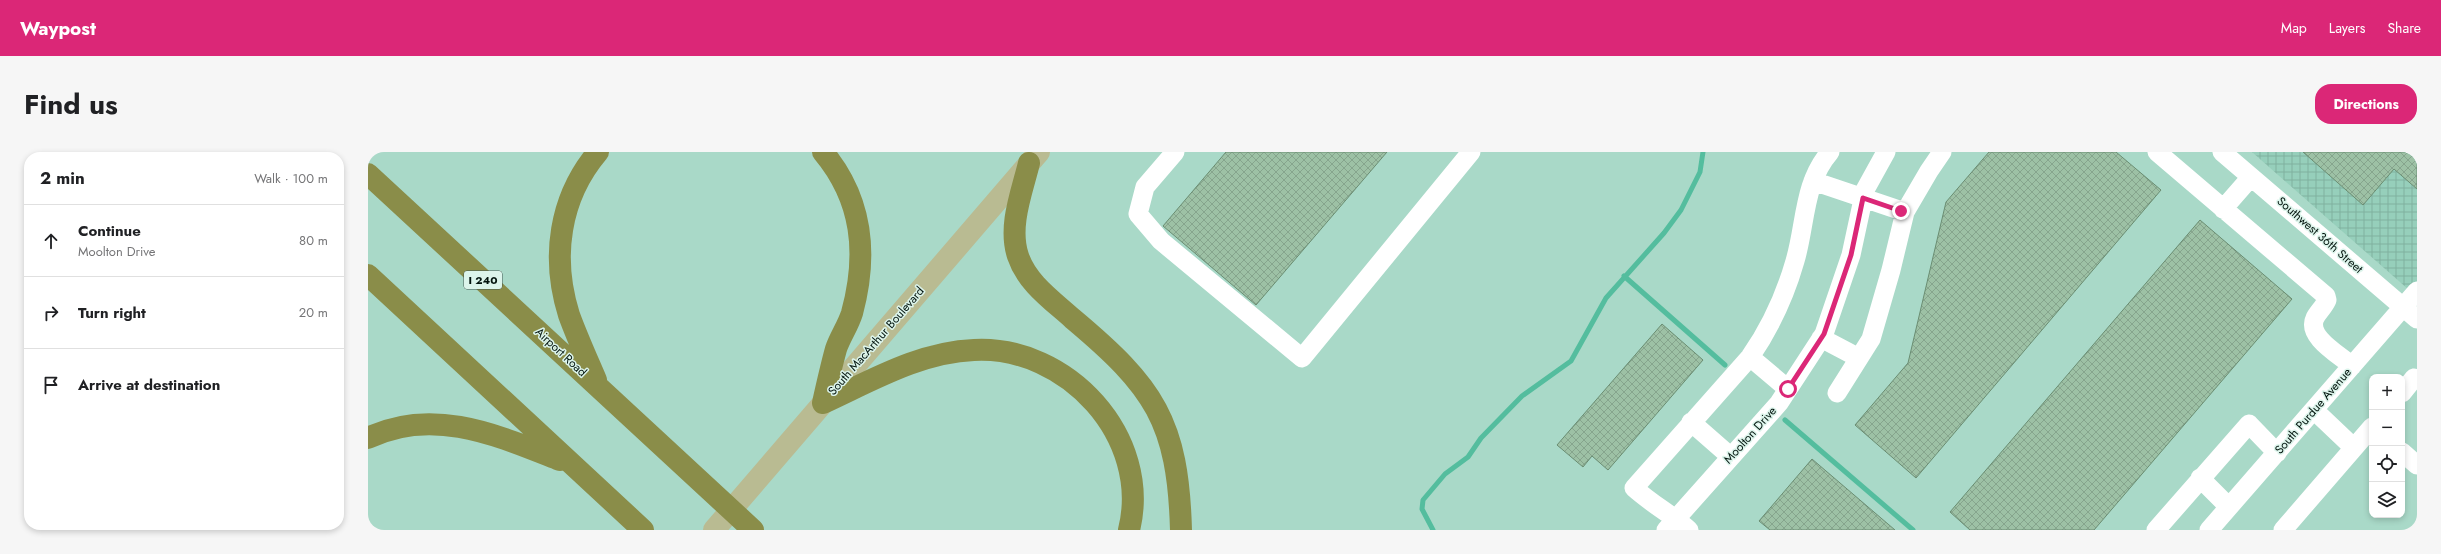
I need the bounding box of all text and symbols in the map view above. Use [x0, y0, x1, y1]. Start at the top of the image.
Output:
text: Waypost [20, 15, 96, 42]
text: Map [2281, 18, 2307, 38]
text: Layers [2329, 18, 2365, 38]
text: Share [2387, 18, 2421, 38]
text: Find us [24, 84, 118, 125]
button: Directions [2315, 84, 2417, 124]
text: 2 min [40, 166, 85, 190]
text: Walk · 100 m [254, 169, 328, 188]
street label: Southwest 36th Street [2273, 192, 2367, 278]
route end [1892, 202, 1910, 220]
text: Continue [78, 220, 141, 242]
icon: ahead [40, 230, 62, 252]
text: 80 m [299, 231, 328, 250]
text: Moolton Drive [78, 242, 156, 261]
road number: I 240 [464, 271, 502, 289]
street label: South MacArthur Boulevard [824, 283, 928, 399]
icon: right [40, 302, 62, 324]
text: Turn right [78, 302, 146, 324]
text: 20 m [299, 303, 328, 322]
street label: Airport Road [531, 323, 591, 381]
street label: South Purdue Avenue [2270, 364, 2356, 458]
icon: arrive [40, 374, 62, 396]
text: Arrive at destination [78, 374, 220, 396]
map controls [2369, 374, 2405, 518]
button: + [2369, 374, 2405, 410]
route start [1779, 380, 1797, 398]
street label: Moolton Drive [1719, 402, 1781, 468]
button: − [2369, 410, 2405, 446]
button: locate [2369, 446, 2405, 482]
button: layers [2369, 482, 2405, 518]

